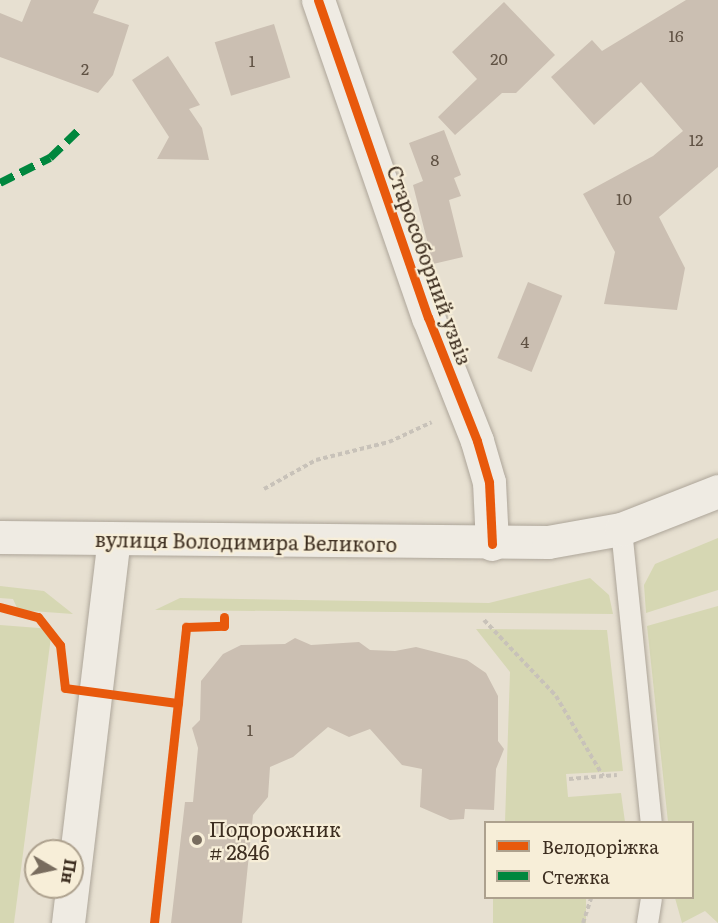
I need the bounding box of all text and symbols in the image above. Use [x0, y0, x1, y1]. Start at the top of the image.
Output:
house number: 16 [668, 25, 684, 45]
house number: 20 [490, 48, 508, 68]
house number: 1 [249, 50, 255, 70]
house number: 2 [81, 58, 89, 78]
house number: 12 [689, 129, 703, 149]
house number: 8 [431, 149, 439, 169]
street label: Старособорний узвіз [383, 162, 477, 368]
house number: 10 [616, 188, 632, 208]
house number: 4 [521, 331, 529, 351]
street label: вулиця Володимира Великого [95, 526, 397, 556]
house number: 1 [247, 719, 253, 739]
place label: Подорожник # 2846 [209, 816, 341, 863]
legend [484, 821, 694, 899]
marker: Подорожник # 2846 [190, 833, 204, 847]
text: Велодоріжка [542, 833, 659, 860]
north arrow [24, 839, 84, 899]
text: Пн [56, 857, 84, 886]
text: Стежка [542, 863, 610, 890]

